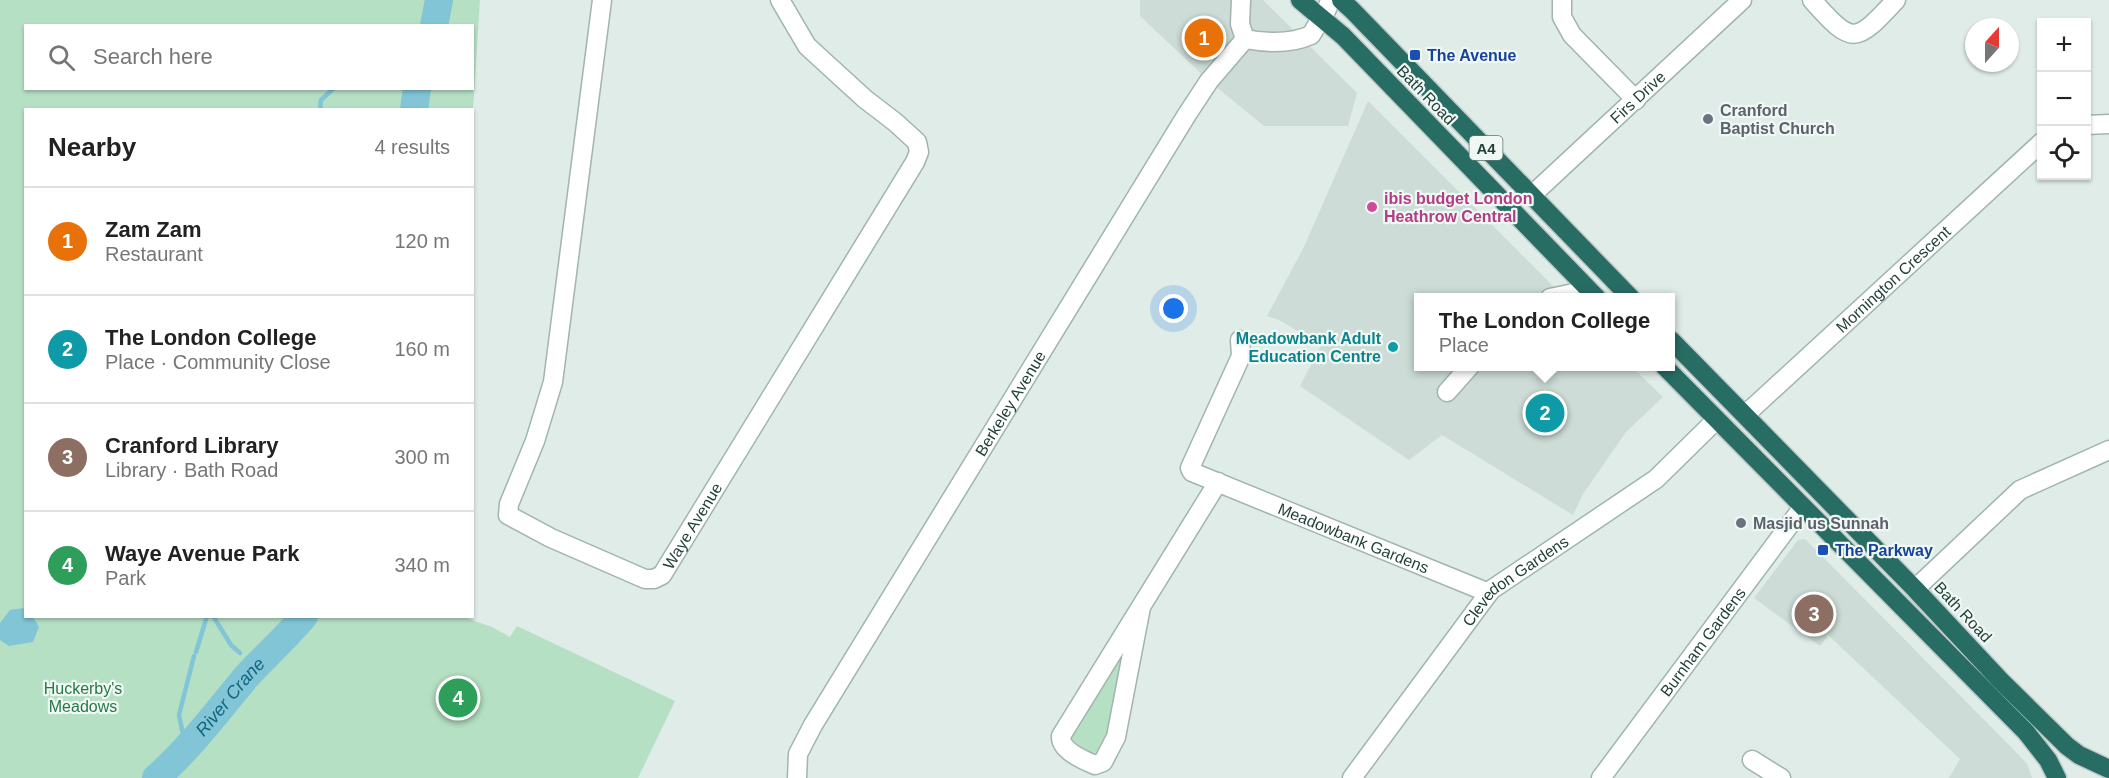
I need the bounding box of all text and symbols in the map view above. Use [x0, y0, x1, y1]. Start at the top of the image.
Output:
pin: 1 [1184, 15, 1224, 60]
north arrow [1965, 18, 2019, 72]
map controls [2037, 18, 2091, 180]
button: + [2037, 18, 2091, 72]
search box [24, 24, 474, 90]
icon: search [45, 41, 78, 74]
text: Search here [93, 44, 213, 69]
place label: The Avenue [1427, 47, 1517, 64]
marker: The Avenue [1408, 48, 1422, 62]
street label: Bath Road [1394, 62, 1458, 128]
street label: Firs Drive [1607, 67, 1668, 127]
button: − [2037, 72, 2091, 126]
place label: Cranford Baptist Church [1720, 102, 1835, 137]
marker: Cranford Baptist Church [1701, 112, 1715, 126]
button: locate [2037, 126, 2091, 180]
text: Nearby [48, 132, 136, 162]
text: 4 results [374, 136, 450, 158]
road number: A4 [1470, 136, 1502, 160]
place label: ibis budget London Heathrow Central [1384, 190, 1532, 225]
marker: ibis budget London Heathrow Central [1365, 200, 1379, 214]
text: Zam Zam [105, 217, 202, 242]
street label: Mornington Crescent [1833, 222, 1954, 336]
text: 1 [62, 230, 73, 252]
text: 120 m [394, 230, 450, 252]
text: Restaurant [105, 243, 203, 265]
popup [1414, 293, 1675, 371]
your location [1159, 294, 1188, 323]
text: The London College [1439, 308, 1650, 333]
text: The London College [105, 325, 316, 350]
place label: Meadowbank Adult Education Centre [1236, 330, 1382, 365]
text: Place [1439, 334, 1489, 356]
text: 2 [62, 338, 73, 360]
text: 160 m [394, 338, 450, 360]
marker: Meadowbank Adult Education Centre [1386, 340, 1400, 354]
street label: Berkeley Avenue [972, 348, 1049, 459]
text: Place · Community Close [105, 351, 331, 373]
pin: 2 [1526, 390, 1564, 436]
text: Cranford Library [105, 433, 279, 458]
text: 3 [62, 446, 73, 468]
text: 300 m [394, 446, 450, 468]
text: Library · Bath Road [105, 459, 278, 481]
street label: Waye Avenue [659, 480, 725, 572]
street label: Meadowbank Gardens [1276, 500, 1431, 576]
place label: Masjid us Sunnah [1753, 515, 1889, 532]
marker: Masjid us Sunnah [1734, 516, 1748, 530]
street label: Clevedon Gardens [1459, 532, 1571, 629]
text: Waye Avenue Park [105, 541, 299, 566]
place label: The Parkway [1835, 542, 1933, 559]
marker: The Parkway [1816, 543, 1830, 557]
text: 4 [62, 554, 73, 576]
text: 340 m [394, 554, 450, 576]
text: Park [105, 567, 146, 589]
street label: Bath Road [1931, 579, 1995, 645]
street label: Burnham Gardens [1657, 584, 1749, 699]
pin: 3 [1794, 592, 1834, 636]
water label: River Crane [192, 654, 269, 740]
pin: 4 [438, 676, 478, 720]
park label: Huckerby's Meadows [44, 680, 122, 715]

